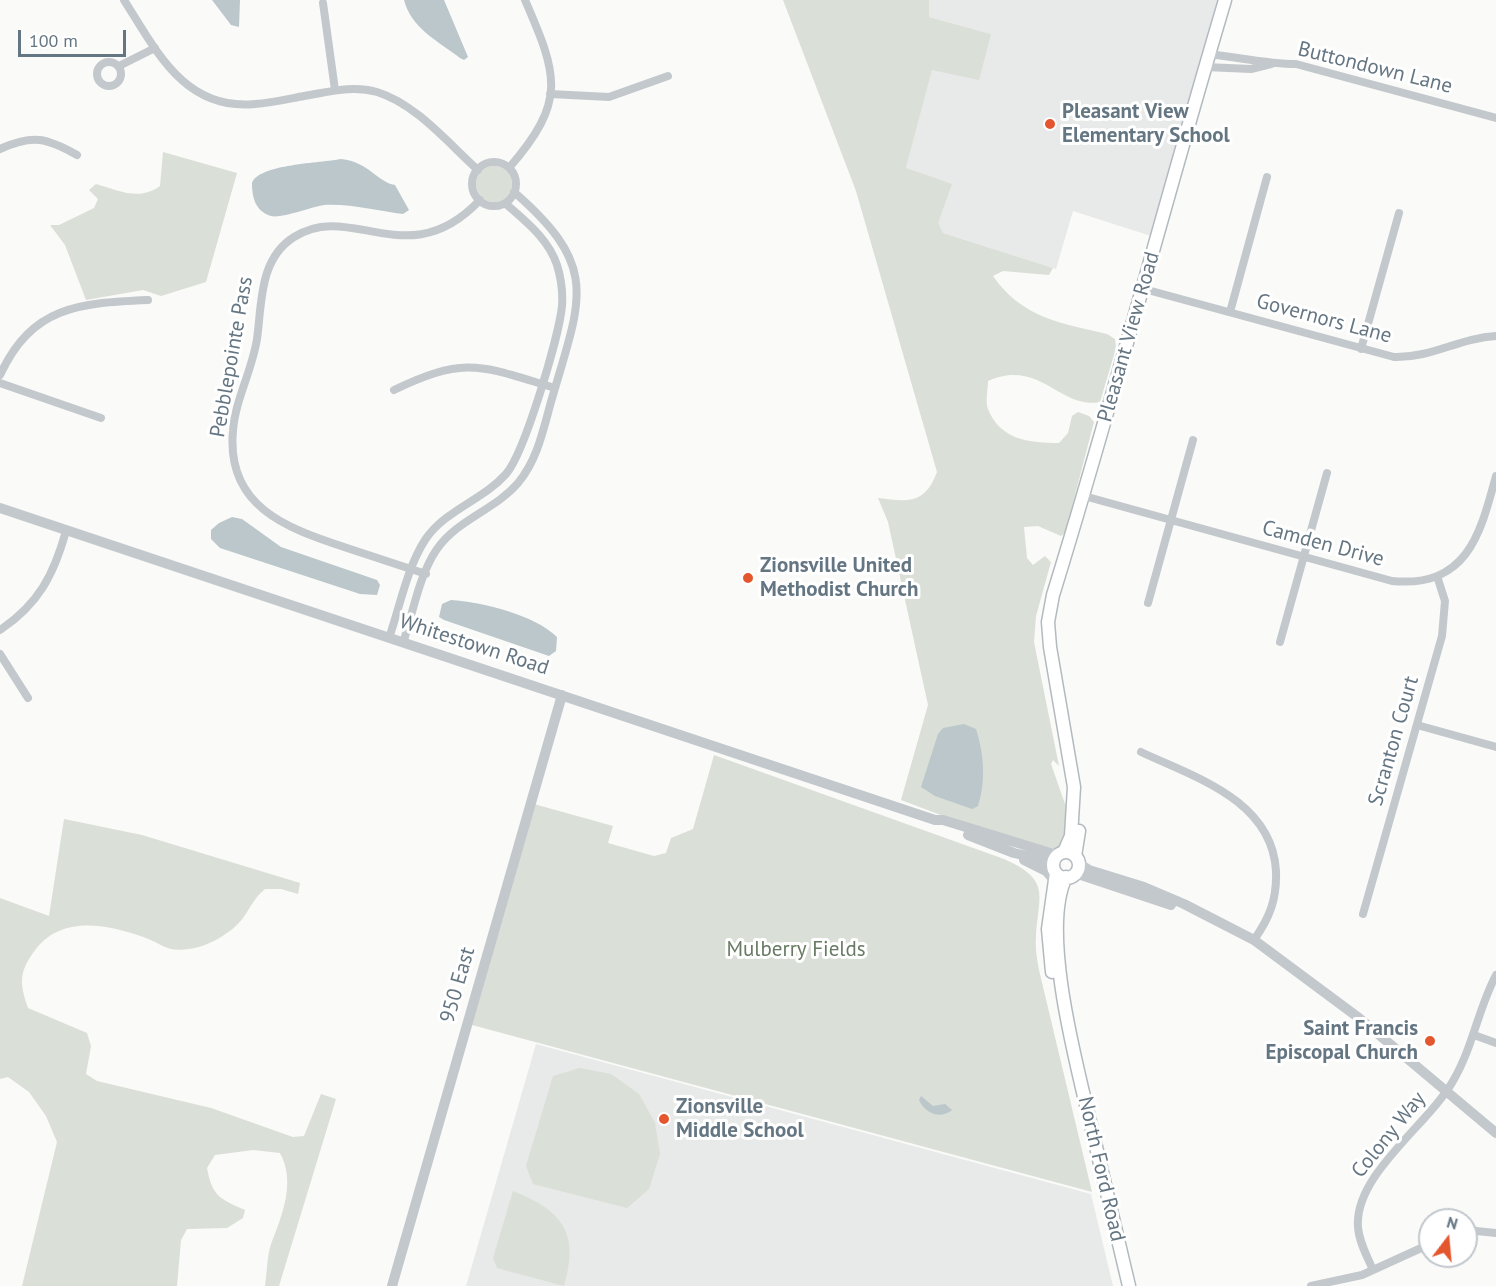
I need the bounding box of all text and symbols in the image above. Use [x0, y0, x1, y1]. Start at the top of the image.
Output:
scale bar [21, 18, 129, 56]
text: 100 m [29, 29, 78, 52]
street label: Buttondown Lane [1295, 37, 1455, 99]
place label: Pleasant View Elementary School [1062, 99, 1230, 149]
marker: Pleasant View Elementary School [1043, 117, 1057, 131]
street label: Pleasant View Road [1093, 249, 1165, 425]
street label: Pebblepointe Pass [205, 274, 259, 440]
street label: Governors Lane [1254, 289, 1394, 349]
street label: Camden Drive [1259, 516, 1387, 572]
place label: Zionsville United Methodist Church [760, 553, 918, 603]
marker: Zionsville United Methodist Church [741, 571, 755, 585]
street label: Whitestown Road [396, 609, 552, 681]
street label: Scranton Court [1363, 673, 1425, 809]
park label: Mulberry Fields [726, 937, 866, 963]
street label: 950 East [435, 944, 481, 1026]
place label: Saint Francis Episcopal Church [1266, 1016, 1418, 1066]
marker: Saint Francis Episcopal Church [1423, 1034, 1437, 1048]
street label: Colony Way [1347, 1087, 1431, 1183]
place label: Zionsville Middle School [676, 1094, 804, 1144]
street label: North Ford Road [1072, 1094, 1130, 1244]
marker: Zionsville Middle School [657, 1112, 671, 1126]
north arrow [1418, 1208, 1478, 1268]
text: N [1445, 1212, 1460, 1234]

